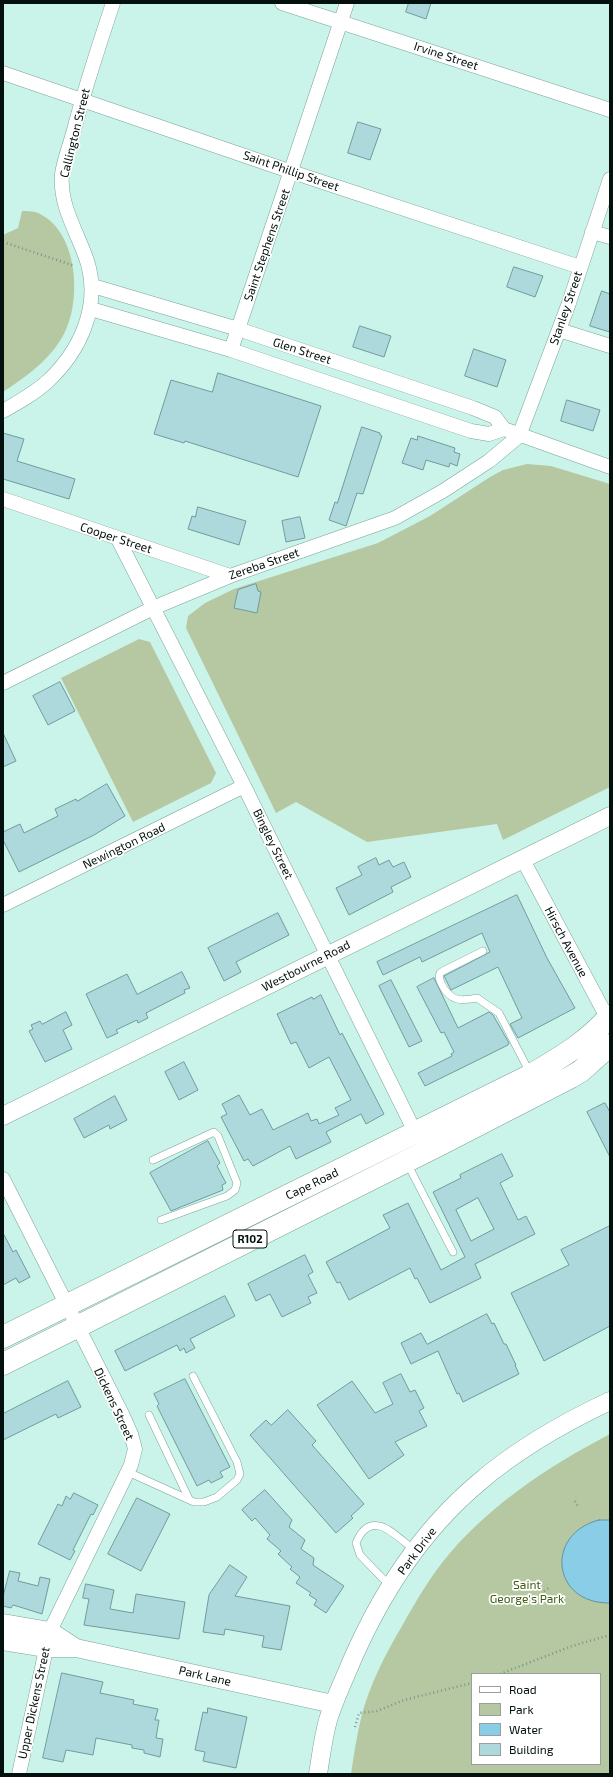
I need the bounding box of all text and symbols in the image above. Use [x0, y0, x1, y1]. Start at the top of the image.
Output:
street label: Irvine Street [412, 39, 480, 73]
street label: Callington Street [57, 87, 93, 179]
street label: Saint Phillip Street [241, 148, 341, 194]
street label: Saint Stephens Street [241, 187, 293, 303]
street label: Stanley Street [547, 269, 585, 347]
street label: Glen Street [271, 335, 333, 367]
street label: Cooper Street [78, 520, 154, 556]
street label: Zereba Street [227, 545, 301, 583]
street label: Bingley Street [250, 806, 296, 882]
street label: Newington Road [80, 820, 168, 872]
street label: Hirsch Avenue [541, 904, 591, 980]
street label: Westbourne Road [259, 937, 353, 995]
street label: Cape Road [283, 1165, 341, 1203]
road number: R102 [233, 1230, 267, 1248]
street label: Dickens Street [91, 1365, 137, 1443]
street label: Park Drive [394, 1524, 440, 1578]
park label: Saint George's Park [490, 1578, 564, 1606]
street label: Upper Dickens Street [15, 1646, 53, 1760]
street label: Park Lane [177, 1663, 233, 1689]
legend [471, 1673, 601, 1765]
text: Road [509, 1682, 537, 1696]
text: Park [509, 1702, 534, 1716]
text: Water [509, 1722, 543, 1736]
text: Building [509, 1742, 553, 1756]

